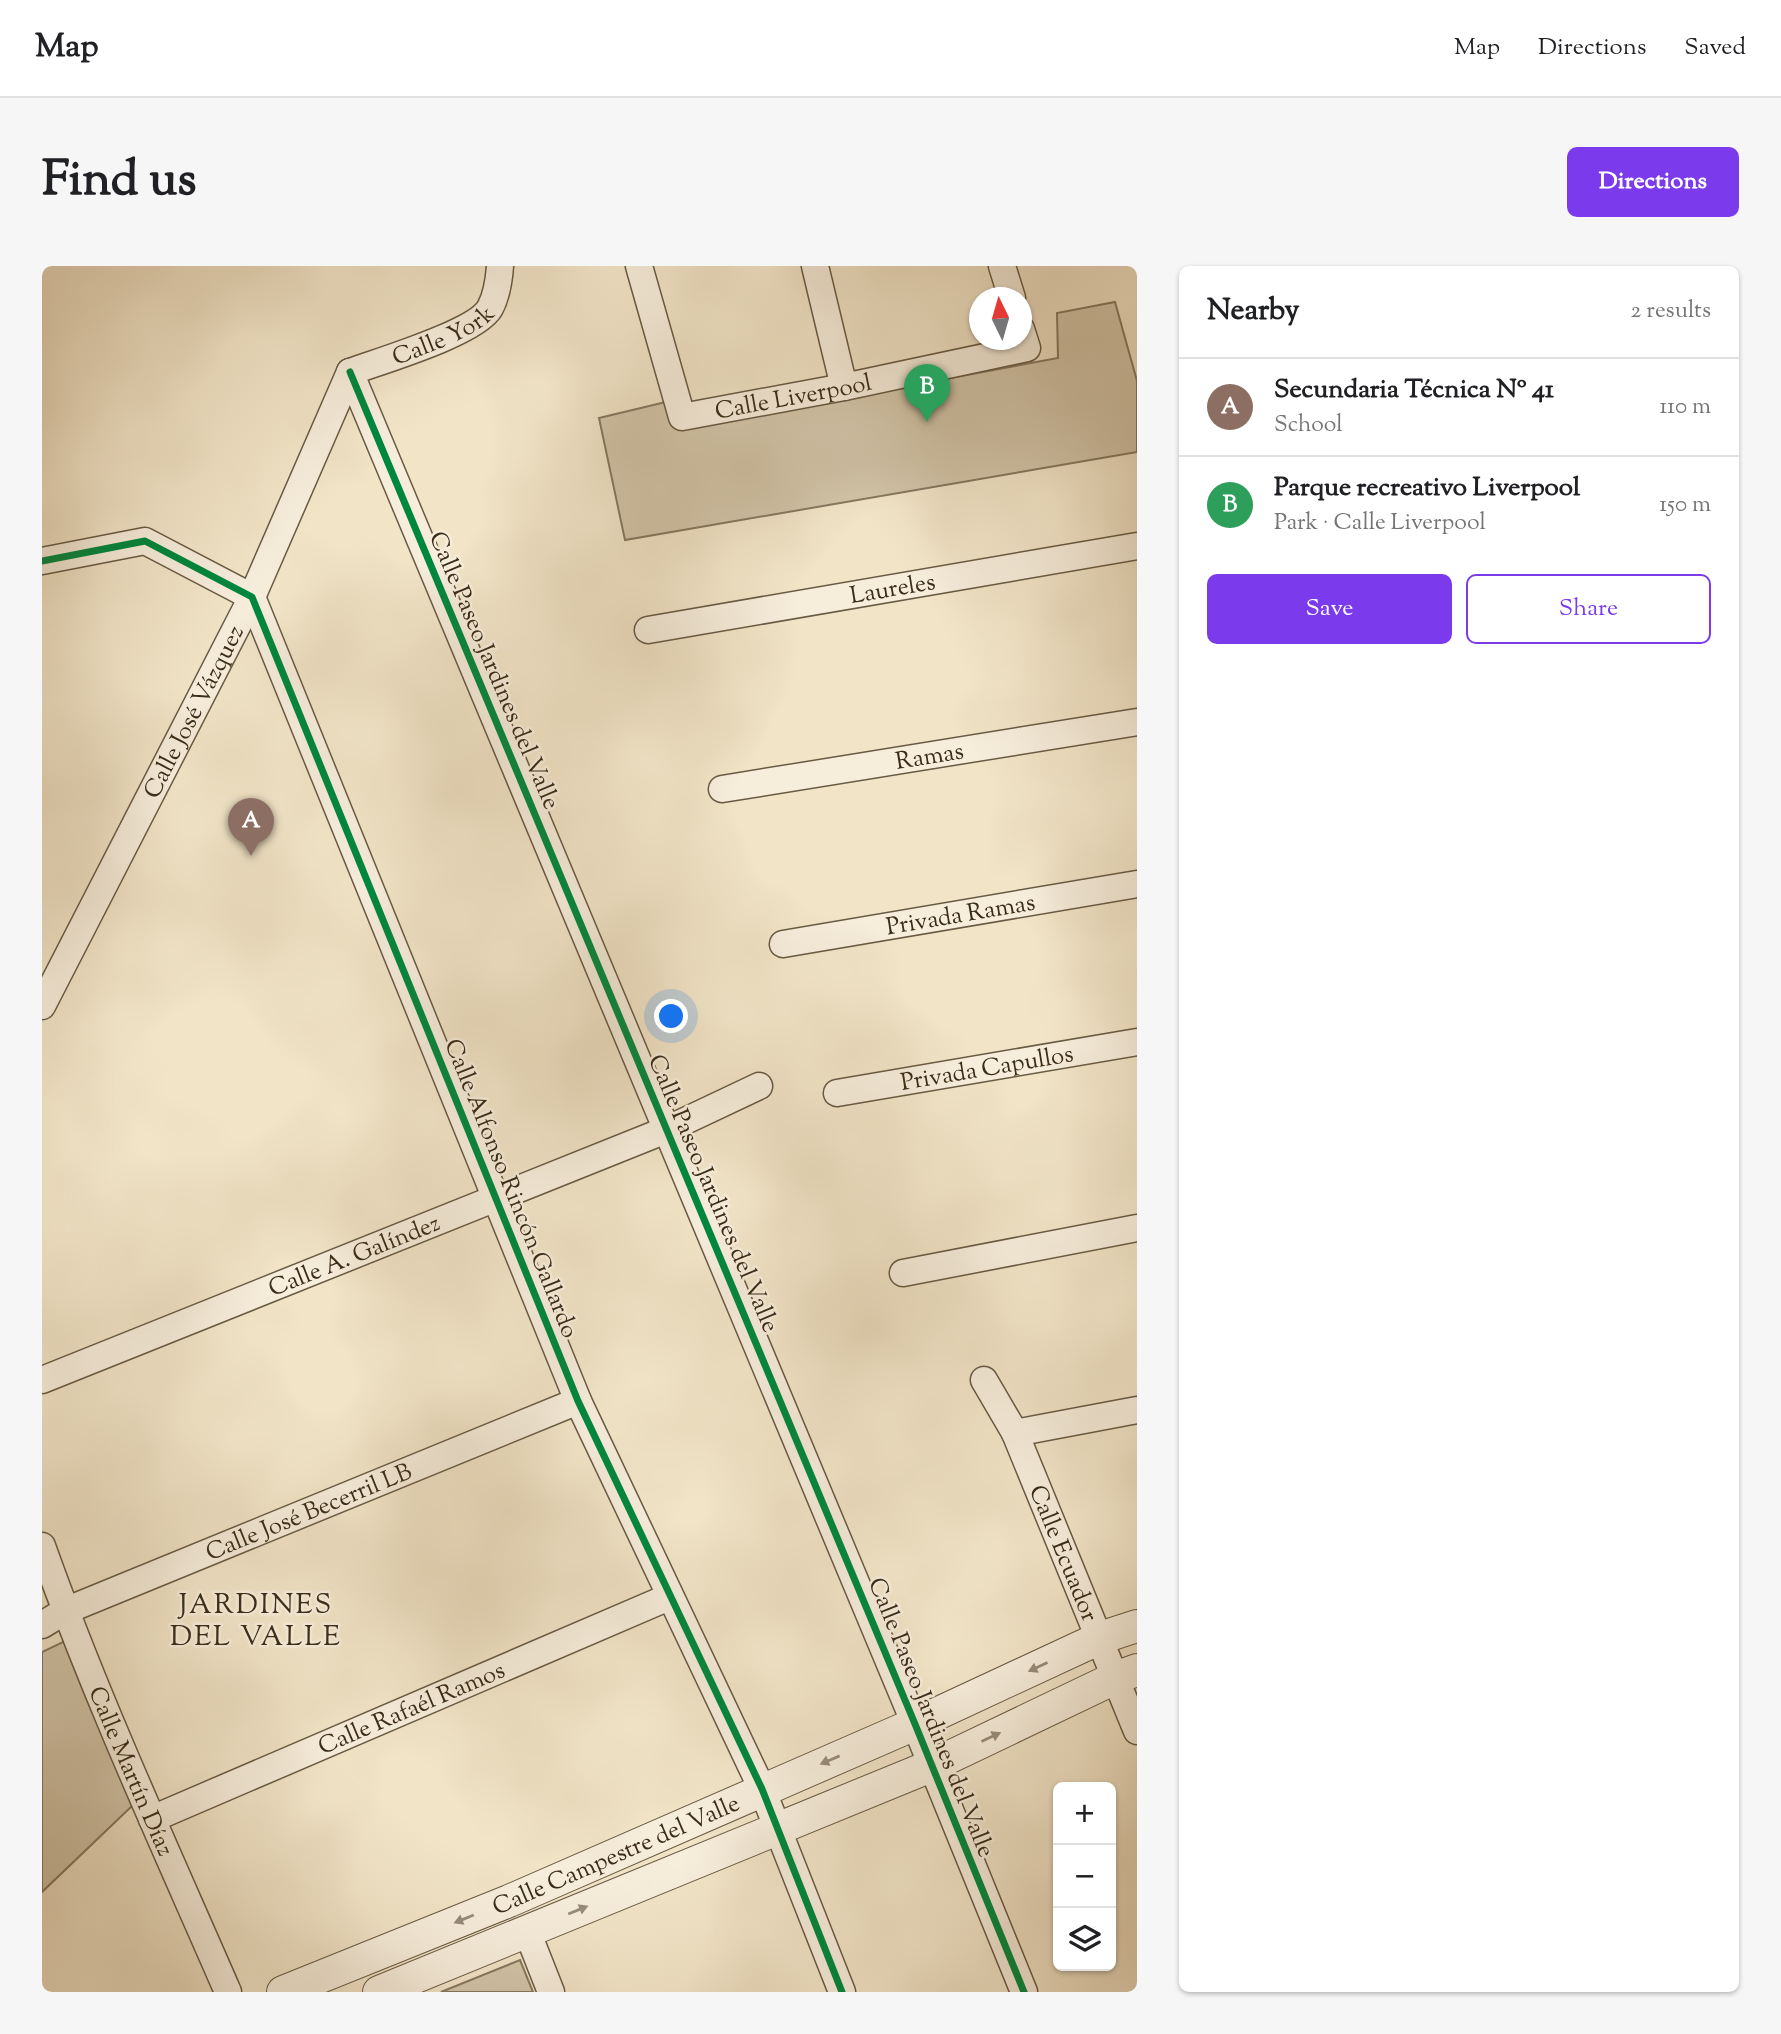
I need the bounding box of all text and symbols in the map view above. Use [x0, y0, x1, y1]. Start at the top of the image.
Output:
text: Map [35, 24, 99, 72]
text: Map [1454, 31, 1500, 65]
text: Directions [1538, 31, 1646, 65]
text: Saved [1684, 31, 1746, 65]
text: Find us [42, 147, 196, 217]
button: Directions [1567, 147, 1739, 217]
north arrow [969, 287, 1032, 350]
text: Nearby [1207, 290, 1299, 333]
text: 2 results [1631, 295, 1711, 328]
street label: Calle York [388, 298, 504, 375]
pin: B [904, 364, 950, 422]
street label: Calle Liverpool [712, 366, 875, 430]
text: Secundaria Técnica Nº 41 [1274, 372, 1554, 409]
text: A [1221, 391, 1239, 424]
text: 110 m [1660, 391, 1711, 424]
text: School [1274, 409, 1343, 442]
text: Parque recreativo Liverpool [1274, 470, 1580, 507]
text: B [1223, 489, 1237, 522]
text: 150 m [1659, 489, 1711, 522]
text: Park · Calle Liverpool [1274, 507, 1486, 540]
street label: Calle Paseo Jardines del Valle [419, 527, 567, 815]
street label: Laureles [847, 566, 938, 614]
button: Save [1207, 574, 1452, 644]
button: Share [1466, 574, 1711, 644]
street label: Calle José Vázquez [136, 620, 254, 805]
street label: Ramas [893, 735, 966, 780]
pin: A [228, 798, 274, 856]
street label: Privada Ramas [884, 887, 1038, 945]
your location [654, 999, 688, 1033]
street label: Calle Alfonso Rincón Gallardo [434, 1034, 586, 1343]
street label: Privada Capullos [898, 1038, 1076, 1101]
street label: Calle Paseo Jardines del Valle [638, 1050, 786, 1338]
street label: Calle A. Galíndez [264, 1207, 445, 1307]
street label: Calle José Becerril LB [201, 1456, 417, 1571]
street label: Calle Ecuador [1019, 1480, 1105, 1627]
street label: Calle Paseo Jardines del Valle [858, 1573, 1002, 1863]
district label: JARDINES DEL VALLE [170, 1586, 342, 1658]
street label: Calle Rafaél Ramos [313, 1654, 511, 1765]
one-way arrow [1028, 1661, 1048, 1673]
street label: Calle Martín Díaz [79, 1681, 181, 1862]
one-way arrow [981, 1732, 1001, 1743]
one-way arrow [820, 1755, 841, 1766]
map controls [1053, 1782, 1116, 1971]
button: + [1053, 1782, 1116, 1845]
street label: Calle Campestre del Valle [488, 1788, 745, 1925]
button: − [1053, 1845, 1116, 1908]
one-way arrow [567, 1904, 588, 1915]
button: layers [1053, 1908, 1116, 1971]
one-way arrow [454, 1914, 475, 1925]

